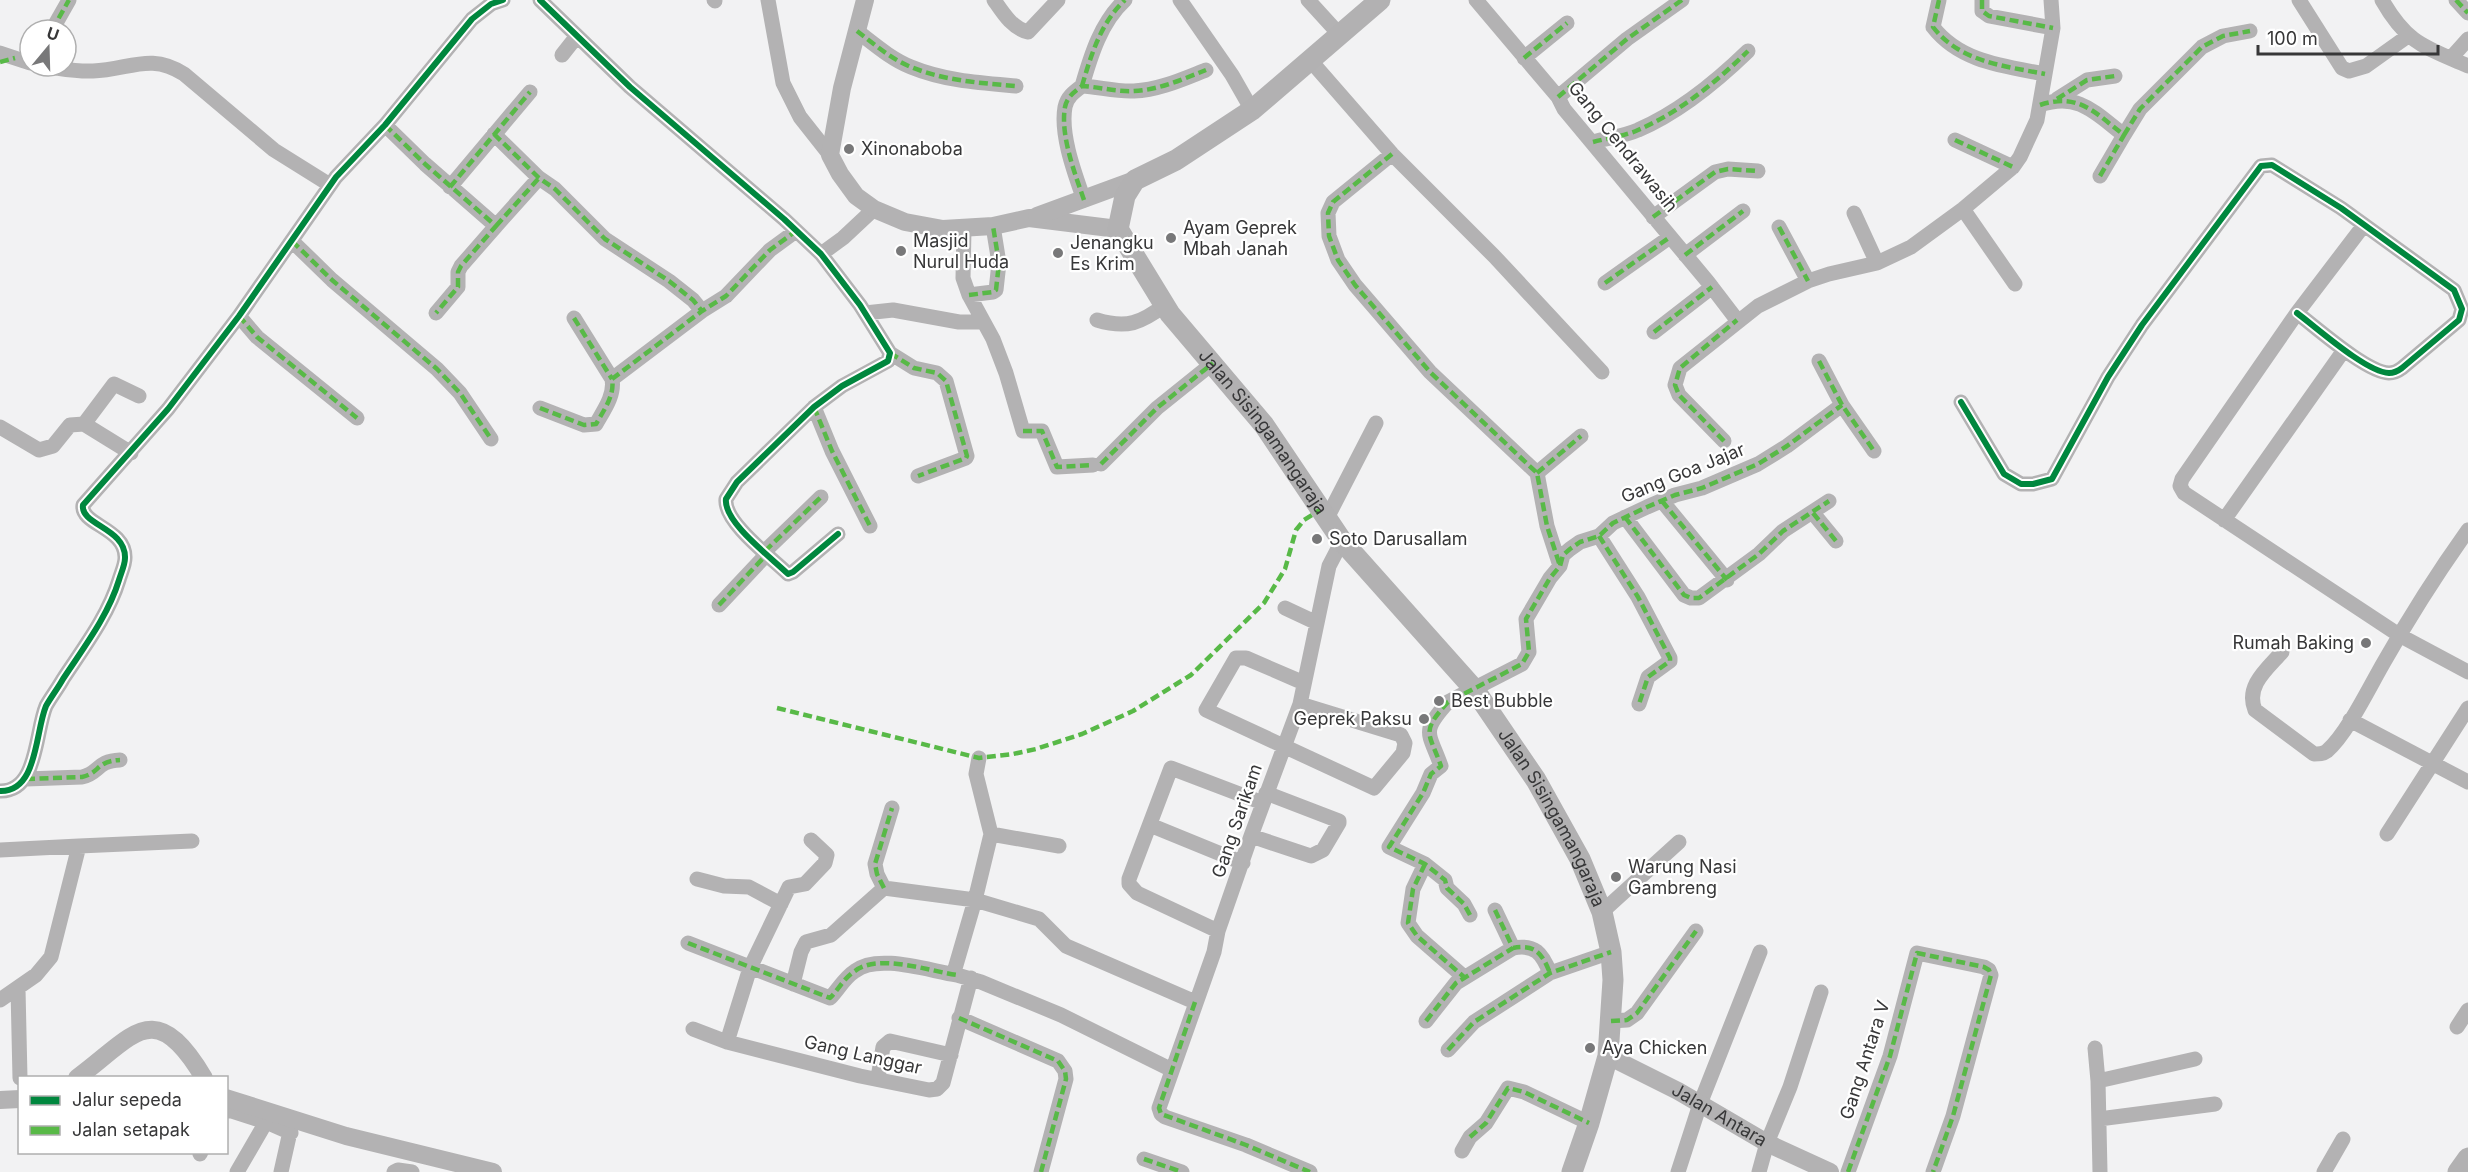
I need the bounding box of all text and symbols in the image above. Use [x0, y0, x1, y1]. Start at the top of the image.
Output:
north arrow [18, 18, 78, 78]
scale bar [2258, 18, 2438, 56]
text: U [44, 22, 62, 45]
text: 100 m [2267, 28, 2318, 49]
street label: Gang Cendrawasih [1564, 77, 1682, 216]
place label: Xinonaboba [861, 138, 963, 159]
marker: Xinonaboba [842, 142, 856, 156]
place label: Ayam Geprek Mbah Janah [1183, 217, 1297, 259]
place label: Masjid Nurul Huda [913, 230, 1009, 272]
marker: Ayam Geprek Mbah Janah [1164, 231, 1178, 245]
place label: Jenangku Es Krim [1070, 232, 1154, 274]
marker: Masjid Nurul Huda [894, 244, 908, 258]
marker: Jenangku Es Krim [1051, 246, 1065, 260]
street label: Jalan Sisingamangaraja [1195, 345, 1332, 518]
street label: Gang Goa Jajar [1618, 438, 1748, 507]
place label: Soto Darusallam [1329, 528, 1468, 549]
marker: Soto Darusallam [1310, 532, 1324, 546]
place label: Rumah Baking [2232, 632, 2354, 653]
marker: Rumah Baking [2359, 636, 2373, 650]
place label: Best Bubble [1451, 690, 1553, 711]
marker: Best Bubble [1432, 694, 1446, 708]
place label: Geprek Paksu [1294, 708, 1412, 729]
marker: Geprek Paksu [1417, 712, 1431, 726]
street label: Jalan Sisingamangaraja [1494, 724, 1610, 910]
street label: Gang Sarikam [1207, 761, 1266, 881]
place label: Warung Nasi Gambreng [1628, 856, 1737, 898]
marker: Warung Nasi Gambreng [1609, 870, 1623, 884]
street label: Gang Antara V [1835, 998, 1894, 1122]
street label: Gang Langgar [802, 1031, 924, 1078]
place label: Aya Chicken [1602, 1037, 1707, 1058]
marker: Aya Chicken [1583, 1041, 1597, 1055]
legend [18, 1076, 228, 1154]
street label: Jalan Antara [1669, 1079, 1771, 1151]
text: Jalur sepeda [72, 1089, 182, 1110]
text: Jalan setapak [72, 1119, 190, 1140]

